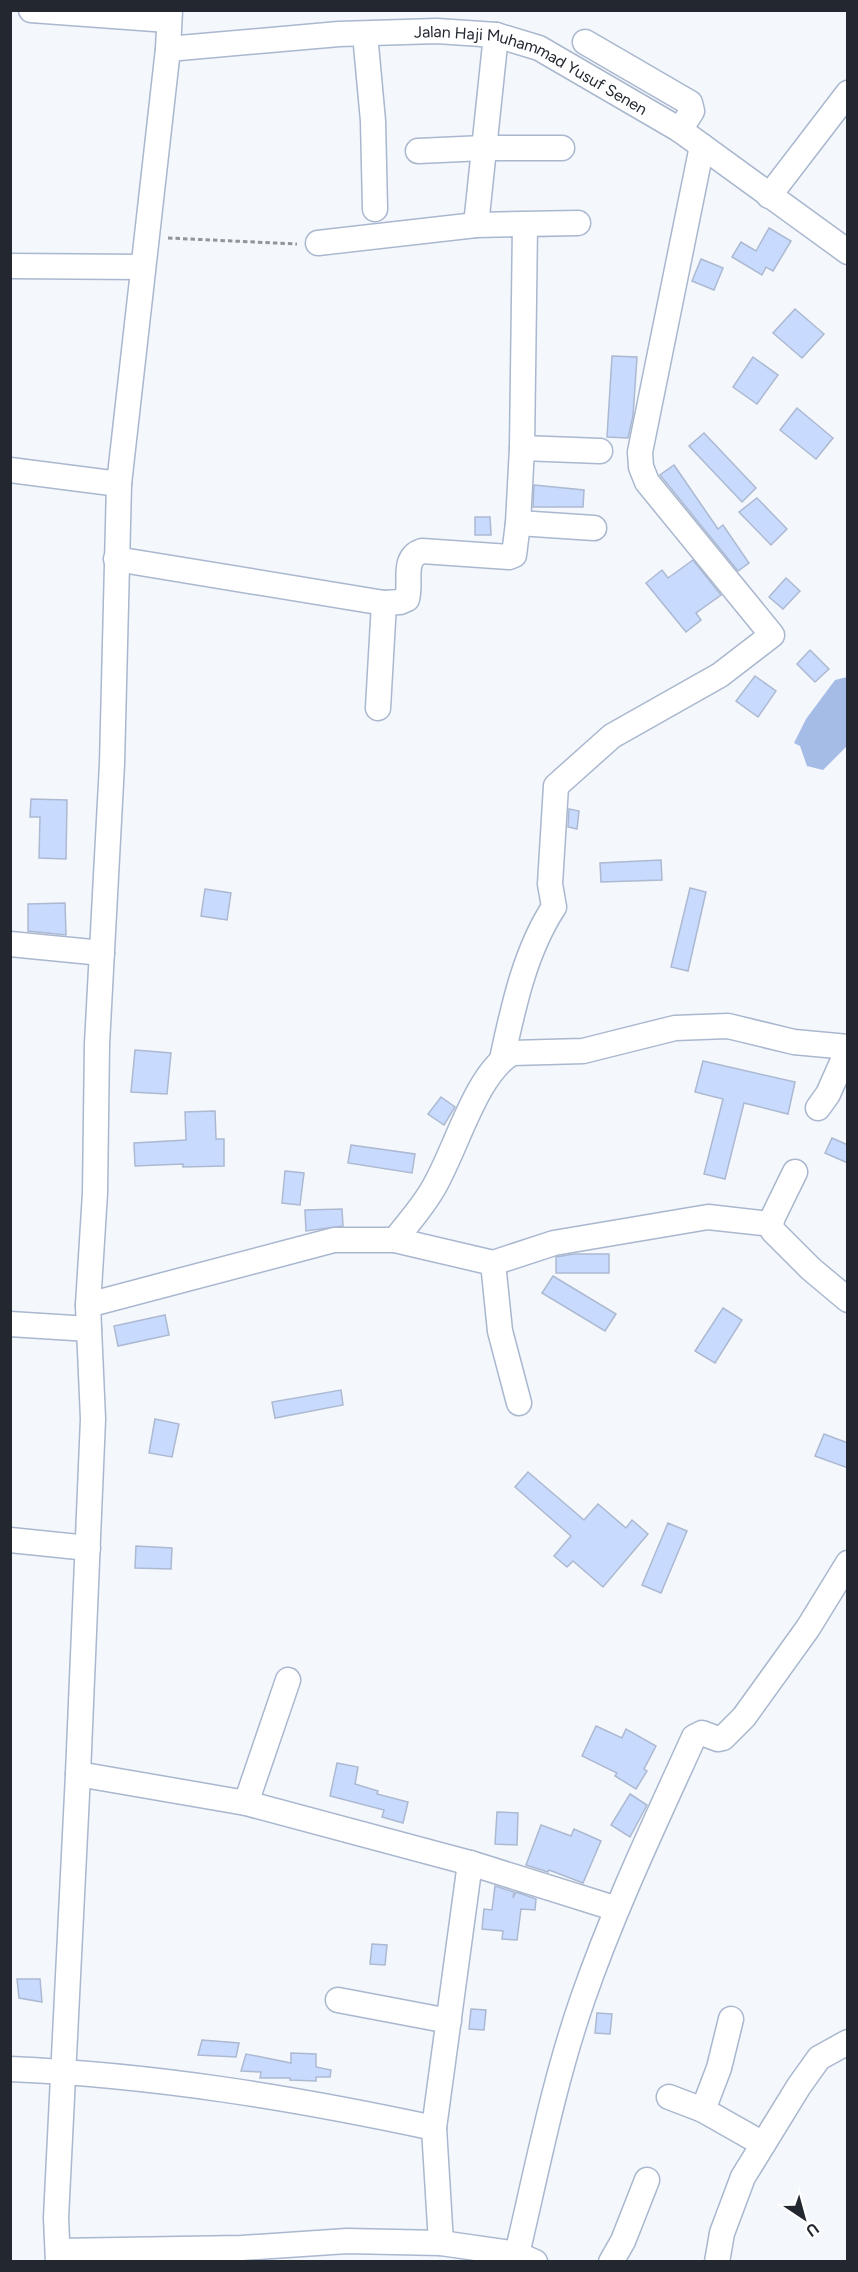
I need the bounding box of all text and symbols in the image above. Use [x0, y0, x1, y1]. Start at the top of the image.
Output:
street label: Jalan Haji Muhammad Yusuf Senen [413, 21, 651, 118]
north arrow [774, 2188, 834, 2248]
text: U [802, 2219, 823, 2241]

